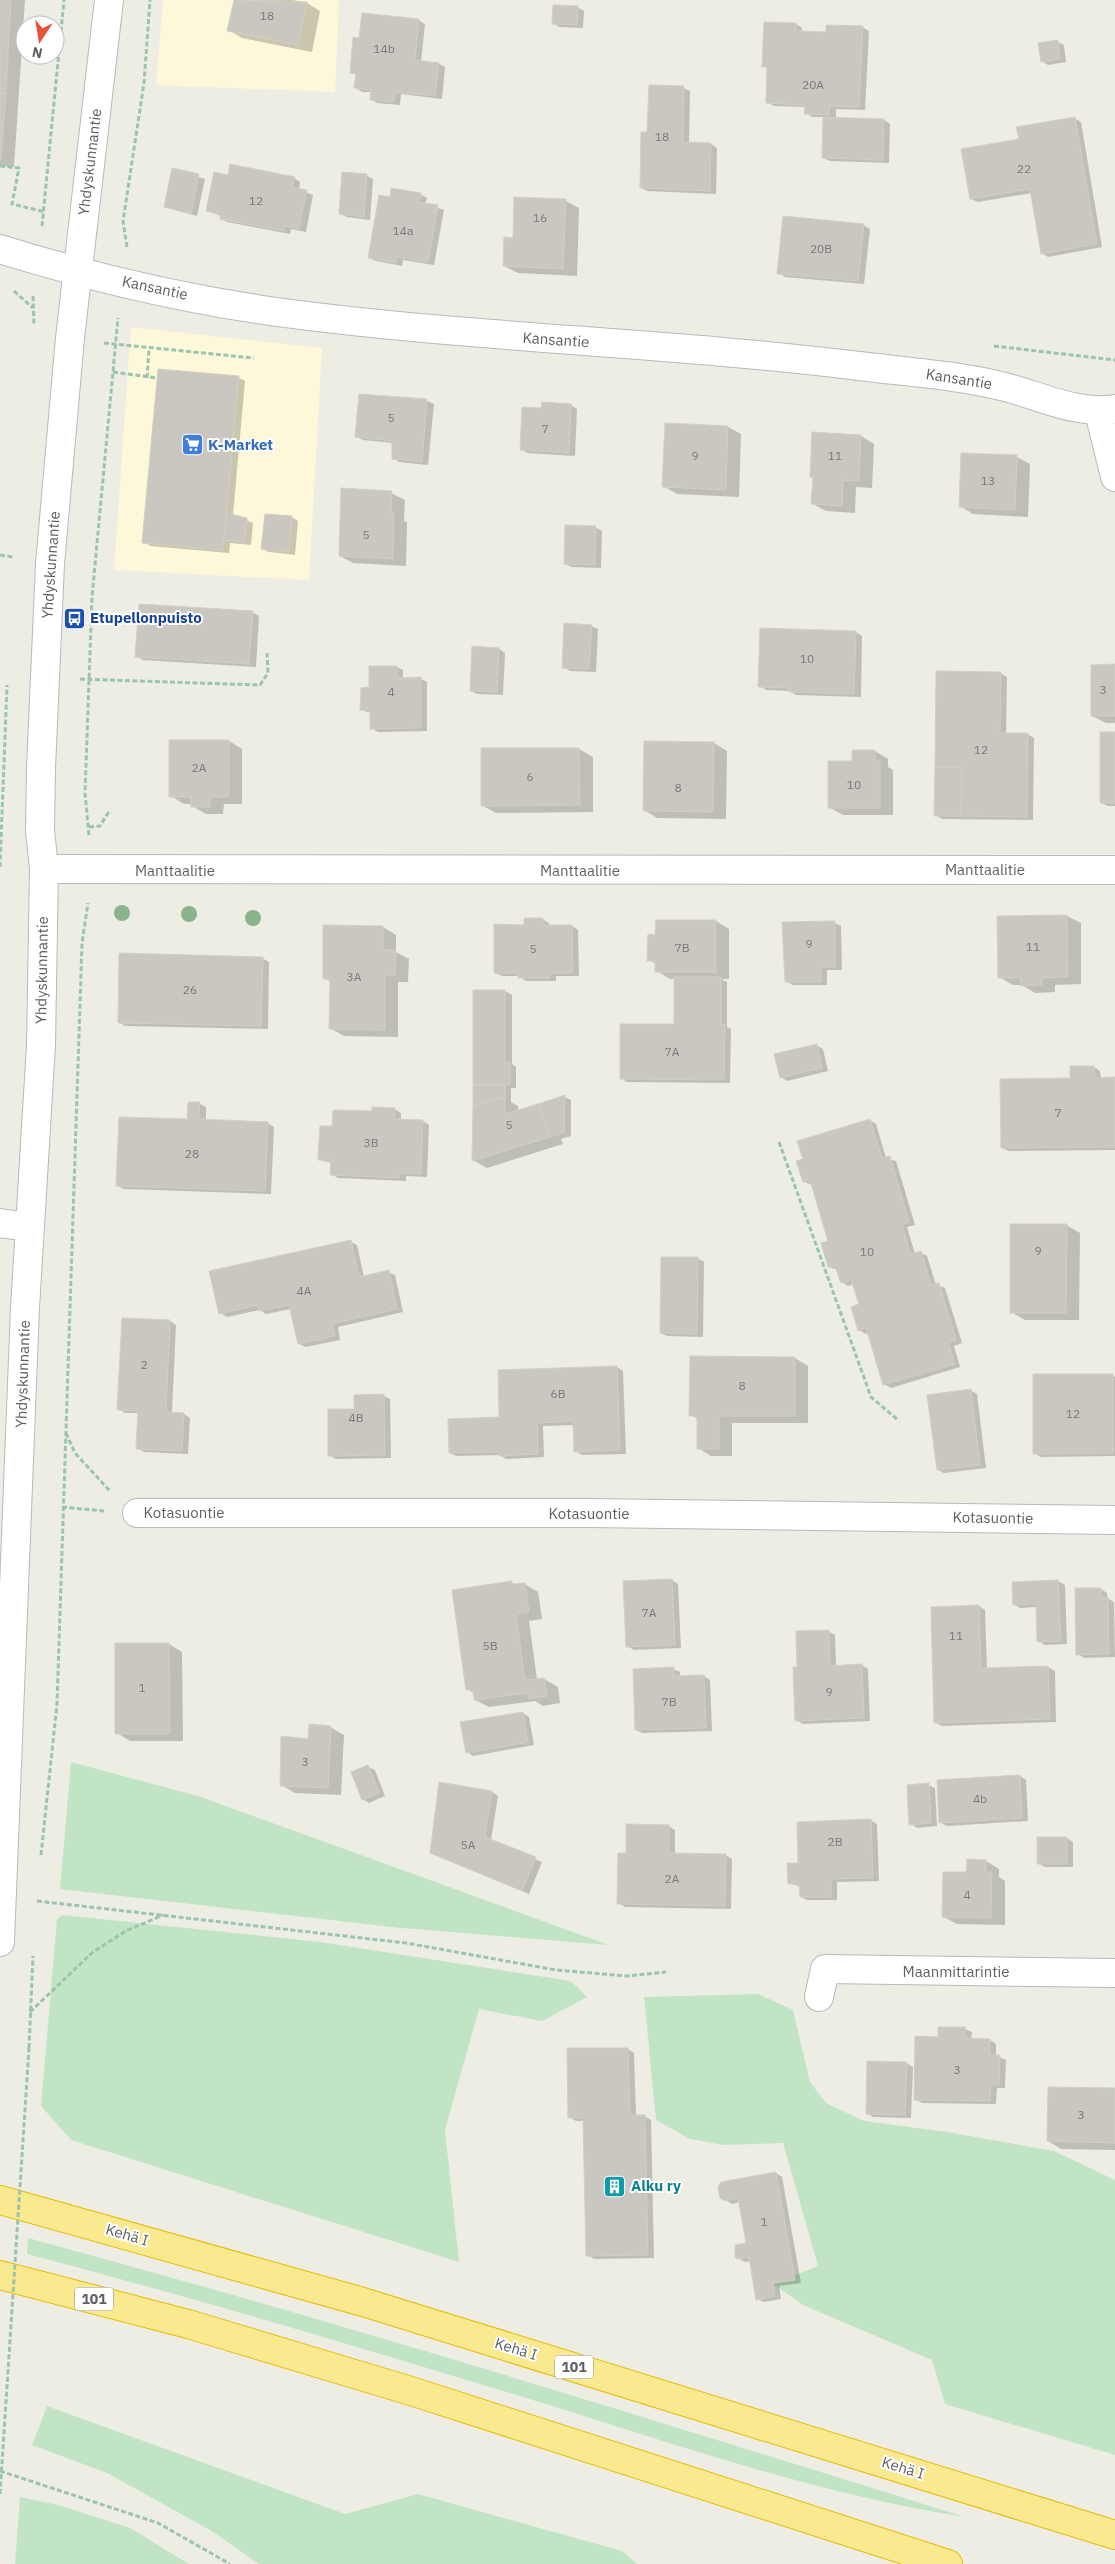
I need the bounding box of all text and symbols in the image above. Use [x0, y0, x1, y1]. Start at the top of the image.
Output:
house number: 18 [260, 8, 274, 23]
north arrow [15, 15, 65, 65]
house number: 14b [373, 41, 395, 56]
text: N [30, 43, 44, 63]
house number: 20A [802, 77, 824, 92]
street label: Yhdyskunnantie [74, 107, 106, 217]
house number: 18 [655, 129, 669, 144]
house number: 22 [1017, 161, 1031, 176]
house number: 12 [249, 193, 263, 208]
house number: 16 [533, 210, 547, 225]
house number: 14a [393, 223, 414, 238]
house number: 20B [810, 241, 832, 256]
street label: Kansantie [120, 271, 190, 304]
street label: Kansantie [522, 328, 590, 351]
street label: Kansantie [925, 364, 994, 393]
house number: 5 [387, 410, 395, 425]
house number: 7 [541, 421, 549, 436]
supermarket icon: K-Market [180, 433, 204, 457]
place label: K-Market [208, 435, 273, 454]
house number: 9 [691, 448, 699, 463]
house number: 11 [828, 448, 842, 463]
house number: 13 [981, 473, 995, 488]
street label: Yhdyskunnantie [37, 511, 64, 619]
house number: 5 [362, 527, 370, 542]
bus stop icon: Etupellonpuisto [62, 606, 86, 630]
place label: Etupellonpuisto [90, 608, 202, 627]
house number: 10 [800, 651, 814, 666]
house number: 3 [1099, 682, 1107, 697]
house number: 4 [387, 684, 395, 699]
house number: 12 [974, 742, 988, 757]
house number: 2A [192, 760, 207, 775]
house number: 6 [526, 769, 534, 784]
house number: 10 [847, 777, 861, 792]
house number: 8 [674, 780, 682, 795]
street label: Manttaalitie [945, 860, 1025, 879]
street label: Manttaalitie [135, 861, 215, 880]
street label: Manttaalitie [540, 861, 620, 880]
street label: Yhdyskunnantie [31, 916, 52, 1024]
house number: 9 [805, 936, 813, 951]
house number: 11 [1026, 939, 1040, 954]
house number: 7B [674, 940, 690, 955]
house number: 5 [529, 941, 537, 956]
house number: 3A [347, 969, 362, 984]
house number: 26 [183, 982, 197, 997]
house number: 7A [665, 1044, 680, 1059]
house number: 7 [1054, 1105, 1062, 1120]
house number: 5 [505, 1117, 513, 1132]
house number: 3B [363, 1135, 379, 1150]
house number: 28 [185, 1146, 199, 1161]
house number: 9 [1034, 1243, 1042, 1258]
house number: 10 [860, 1244, 874, 1259]
house number: 4A [297, 1283, 312, 1298]
street label: Yhdyskunnantie [11, 1320, 34, 1428]
house number: 2 [140, 1357, 148, 1372]
house number: 8 [738, 1378, 746, 1393]
house number: 6B [550, 1386, 566, 1401]
house number: 12 [1066, 1406, 1080, 1421]
house number: 4B [348, 1410, 364, 1425]
street label: Kotasuontie [144, 1503, 224, 1522]
street label: Kotasuontie [549, 1504, 629, 1523]
street label: Kotasuontie [952, 1507, 1034, 1528]
house number: 7A [642, 1605, 657, 1620]
house number: 11 [949, 1628, 963, 1643]
house number: 5B [482, 1638, 498, 1653]
house number: 1 [138, 1680, 146, 1695]
house number: 9 [825, 1684, 833, 1699]
house number: 7B [661, 1694, 677, 1709]
house number: 3 [301, 1754, 309, 1769]
house number: 4b [973, 1791, 987, 1806]
house number: 2B [827, 1834, 843, 1849]
house number: 5A [461, 1837, 476, 1852]
house number: 2A [665, 1871, 680, 1886]
house number: 4 [963, 1887, 971, 1902]
street label: Maanmittarintie [903, 1962, 1010, 1981]
house number: 3 [953, 2062, 961, 2077]
house number: 3 [1077, 2107, 1085, 2122]
building icon: Alku ry [603, 2174, 627, 2198]
place label: Alku ry [631, 2176, 681, 2195]
house number: 1 [760, 2214, 768, 2229]
street label: Kehä I [104, 2219, 151, 2250]
road number: 101 [75, 2288, 113, 2310]
street label: Kehä I [493, 2333, 540, 2364]
road number: 101 [555, 2356, 593, 2378]
street label: Kehä I [880, 2452, 927, 2483]

